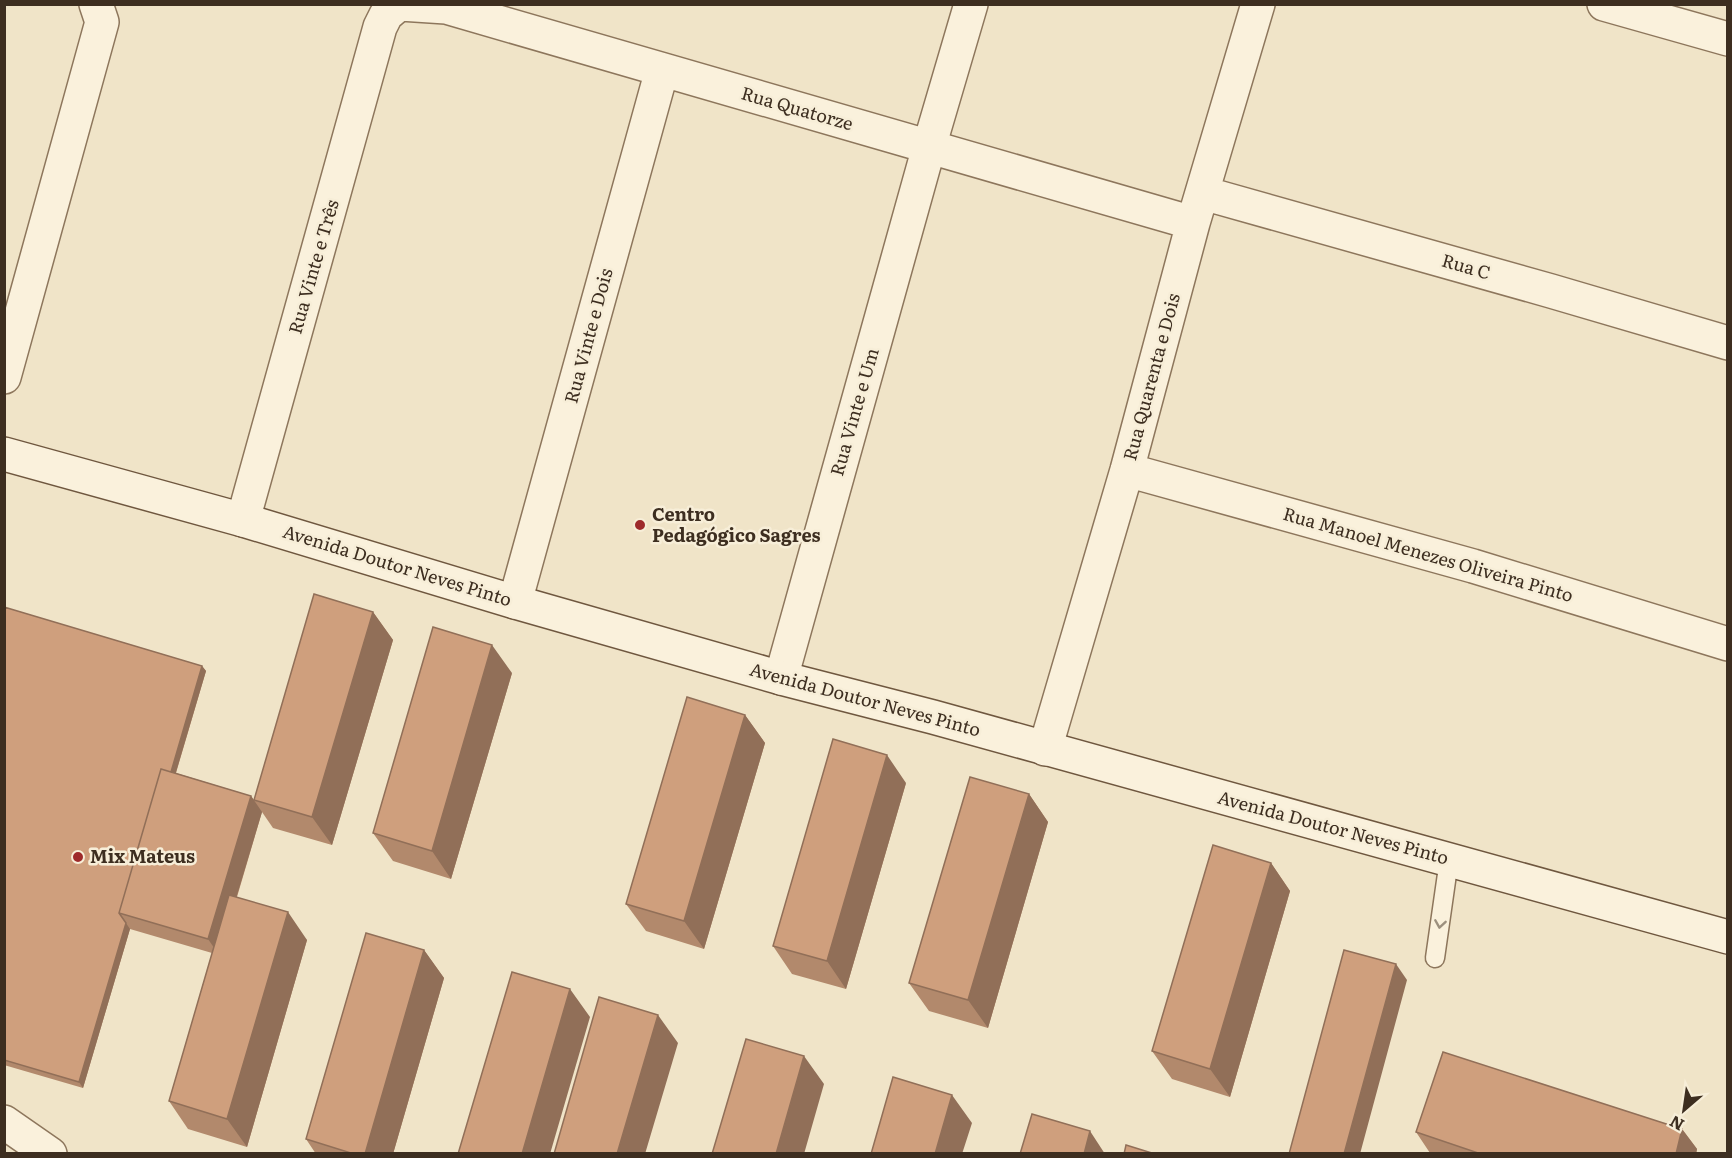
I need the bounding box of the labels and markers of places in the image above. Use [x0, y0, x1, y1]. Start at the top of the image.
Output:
place label: Centro Pedagógico Sagres [652, 500, 820, 548]
marker: Centro Pedagógico Sagres [633, 518, 647, 532]
place label: Mix Mateus [90, 842, 195, 869]
marker: Mix Mateus [71, 850, 85, 864]

